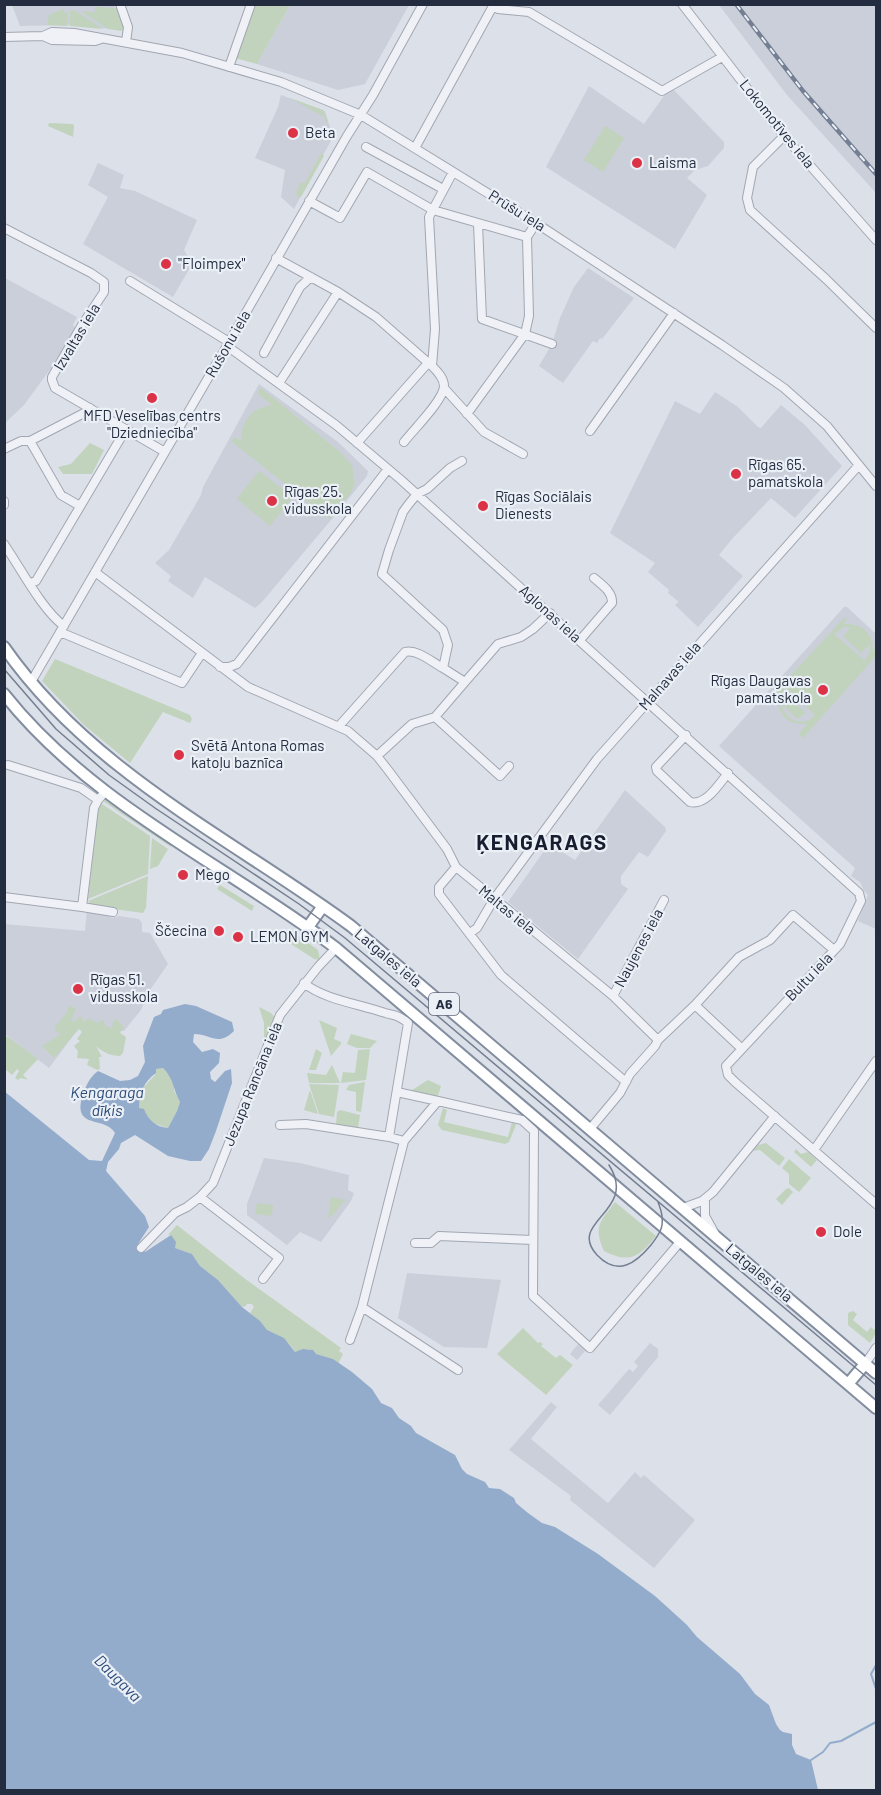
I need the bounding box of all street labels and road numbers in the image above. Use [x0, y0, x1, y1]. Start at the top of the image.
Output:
street label: Lokomotīves iela [736, 75, 819, 171]
street label: Prūšu iela [486, 186, 549, 235]
street label: Izvaltas iela [49, 300, 103, 373]
street label: Rušonu iela [201, 307, 254, 380]
street label: Aglonas iela [516, 581, 585, 646]
street label: Malnavas iela [634, 637, 704, 713]
street label: Maltas iela [475, 881, 540, 938]
street label: Naujenes iela [610, 905, 666, 990]
street label: Latgales iela [352, 924, 426, 990]
street label: Bultu iela [781, 948, 836, 1004]
road number: A6 [429, 993, 459, 1015]
street label: Jezupa Rancāna iela [219, 1019, 285, 1148]
street label: Latgales iela [723, 1239, 797, 1305]

